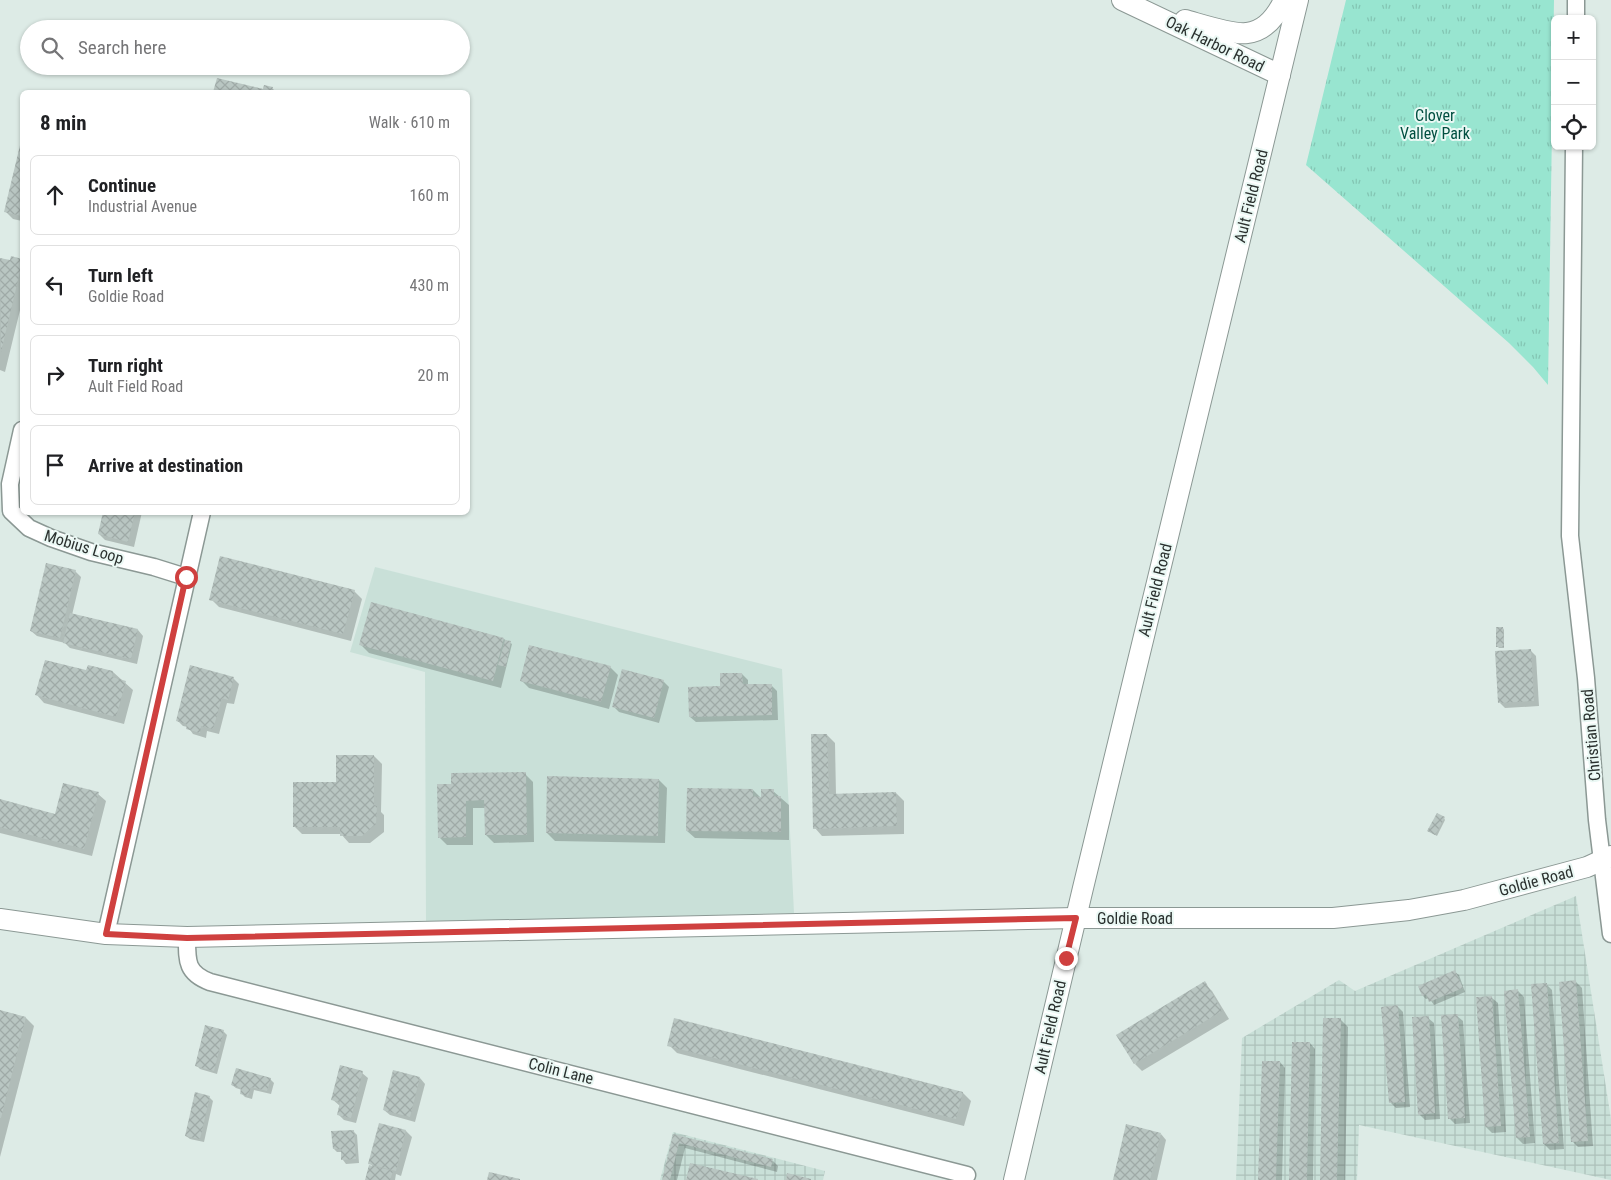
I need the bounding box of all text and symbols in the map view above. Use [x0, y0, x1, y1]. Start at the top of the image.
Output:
street label: Oak Harbor Road [1163, 12, 1267, 76]
map controls [1551, 15, 1596, 150]
button: + [1551, 15, 1596, 60]
search box [20, 20, 470, 75]
icon: search [38, 34, 66, 62]
text: Search here [78, 36, 166, 59]
button: − [1551, 60, 1596, 105]
button: locate [1551, 105, 1596, 150]
park label: Clover Valley Park [1400, 106, 1471, 143]
text: 8 min [40, 111, 87, 135]
text: Walk · 610 m [369, 113, 450, 132]
street label: Ault Field Road [1230, 147, 1272, 245]
text: Continue [88, 174, 156, 197]
icon: ahead [41, 181, 69, 209]
text: 160 m [410, 186, 449, 205]
text: Industrial Avenue [88, 197, 197, 216]
text: Turn left [88, 264, 153, 287]
icon: left [41, 271, 69, 299]
text: 430 m [410, 276, 449, 295]
text: Goldie Road [88, 287, 164, 306]
text: Turn right [88, 354, 163, 377]
icon: right [41, 361, 69, 389]
text: 20 m [417, 366, 449, 385]
text: Ault Field Road [88, 377, 183, 396]
icon: arrive [41, 451, 69, 479]
text: Arrive at destination [88, 454, 243, 477]
street label: Mobius Loop [42, 526, 126, 568]
street label: Ault Field Road [1134, 541, 1176, 639]
route start [175, 566, 198, 589]
street label: Christian Road [1578, 688, 1604, 782]
street label: Goldie Road [1497, 862, 1575, 900]
street label: Goldie Road [1097, 909, 1173, 928]
route end [1055, 947, 1078, 970]
street label: Ault Field Road [1030, 978, 1070, 1076]
street label: Colin Lane [526, 1054, 596, 1088]

